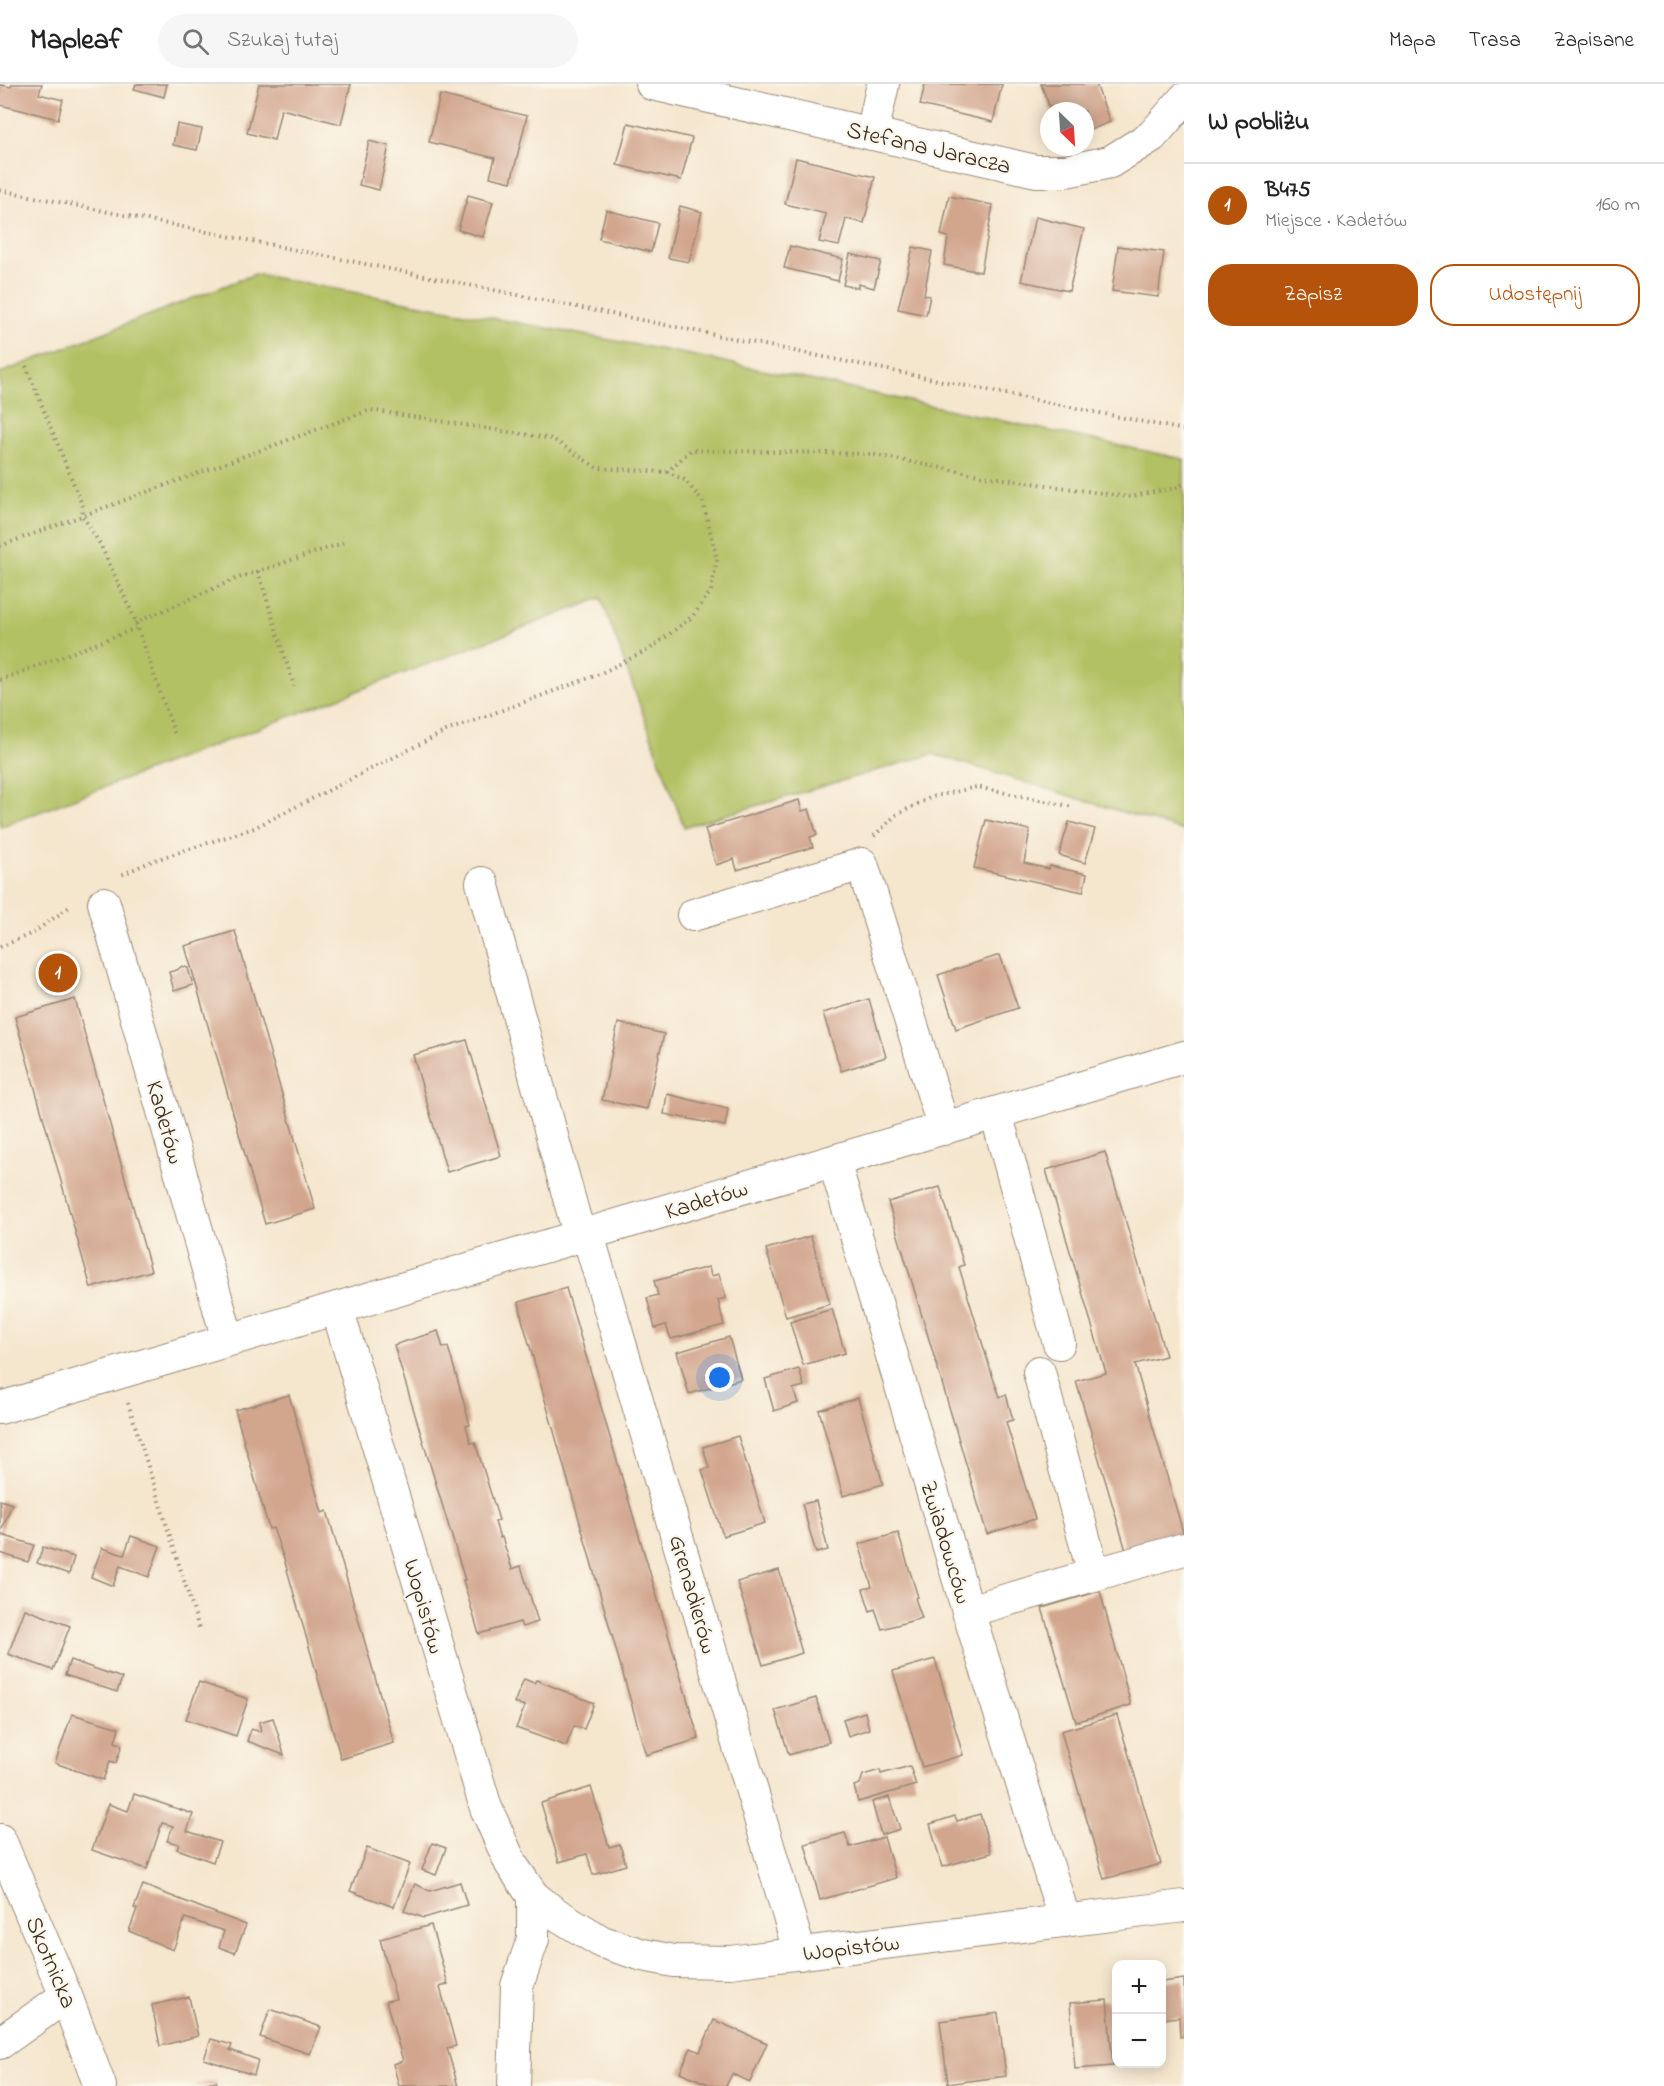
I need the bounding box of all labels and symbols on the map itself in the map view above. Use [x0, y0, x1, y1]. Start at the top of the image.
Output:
north arrow [1040, 102, 1094, 156]
street label: Stefana Jaracza [843, 114, 1014, 185]
pin: 1 [38, 950, 78, 996]
street label: Kadetów [135, 1077, 192, 1168]
street label: Kadetów [661, 1172, 753, 1231]
your location [705, 1363, 734, 1392]
street label: Zwiadowców [909, 1477, 980, 1609]
street label: Grenadierów [658, 1531, 725, 1658]
street label: Wopistów [392, 1555, 453, 1658]
street label: Skotnicka [15, 1912, 85, 2014]
street label: Wopistów [801, 1926, 902, 1973]

